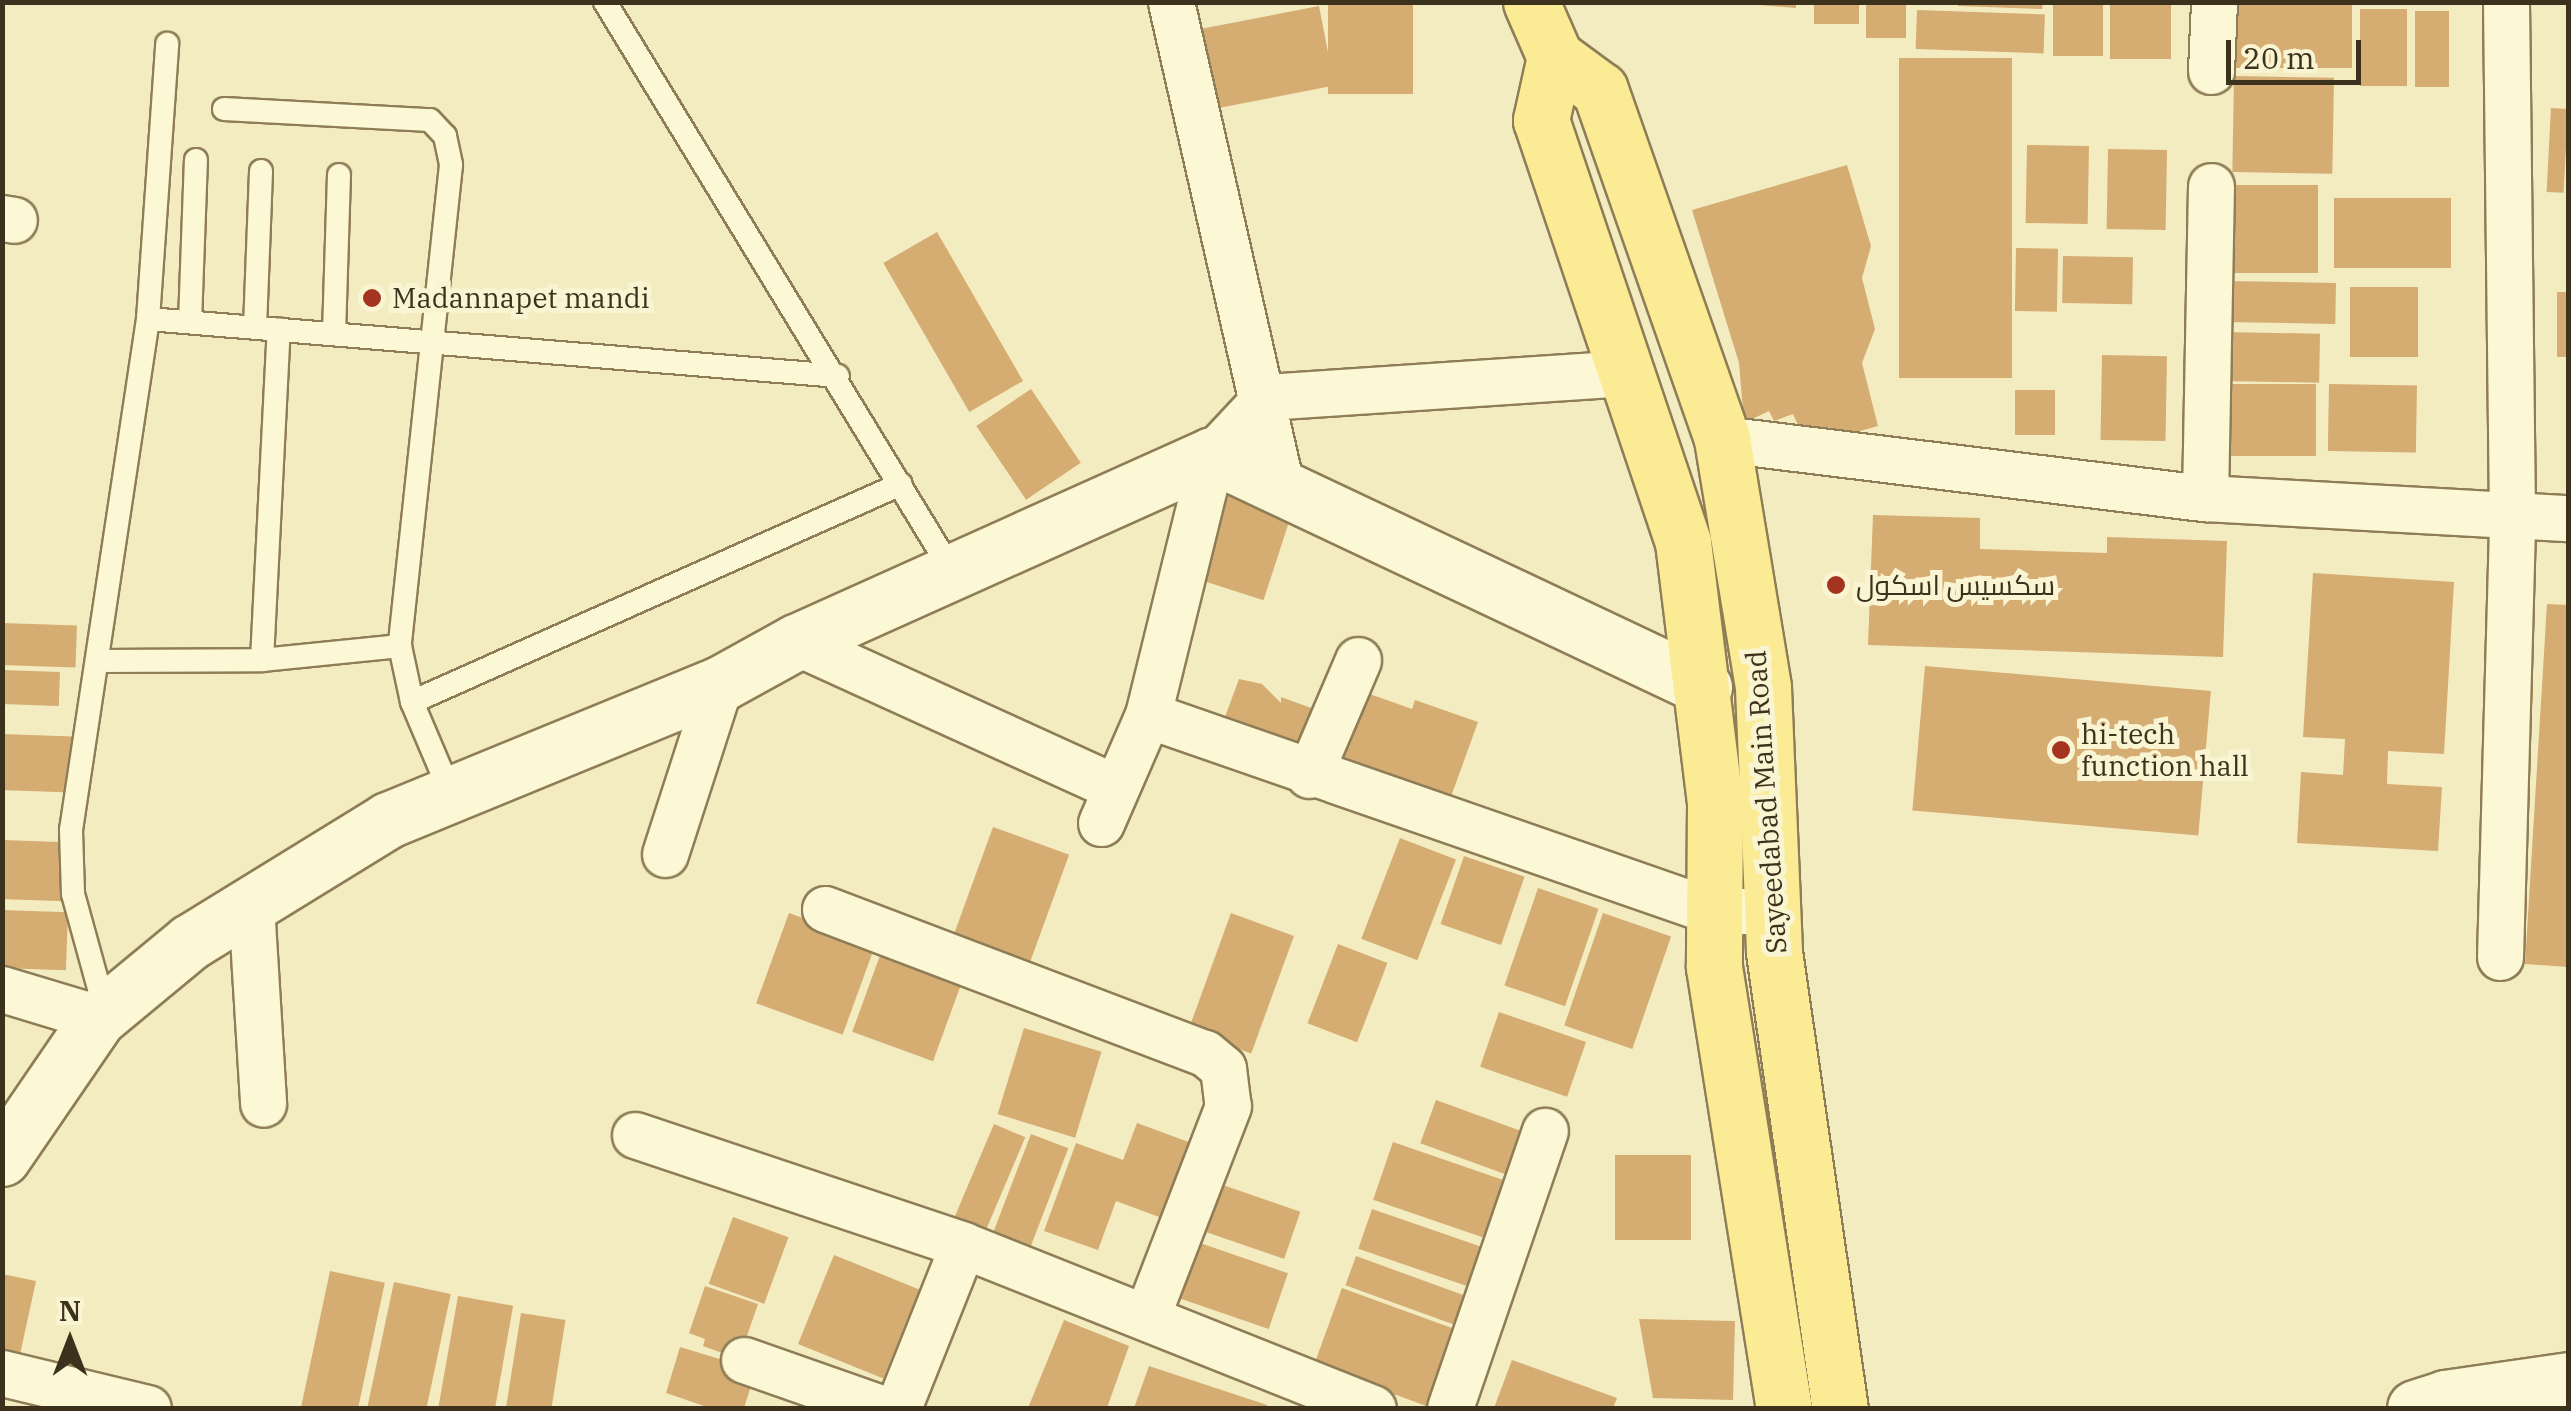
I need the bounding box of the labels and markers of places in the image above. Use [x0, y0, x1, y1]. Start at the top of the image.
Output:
place label: Madannapet mandi [392, 281, 650, 315]
marker: Madannapet mandi [361, 287, 383, 309]
place label: سکسیس اسکول [1856, 568, 2055, 602]
marker: سکسیس اسکول [1825, 574, 1847, 596]
place label: hi-tech function hall [2081, 717, 2249, 783]
marker: hi-tech function hall [2050, 739, 2072, 761]

